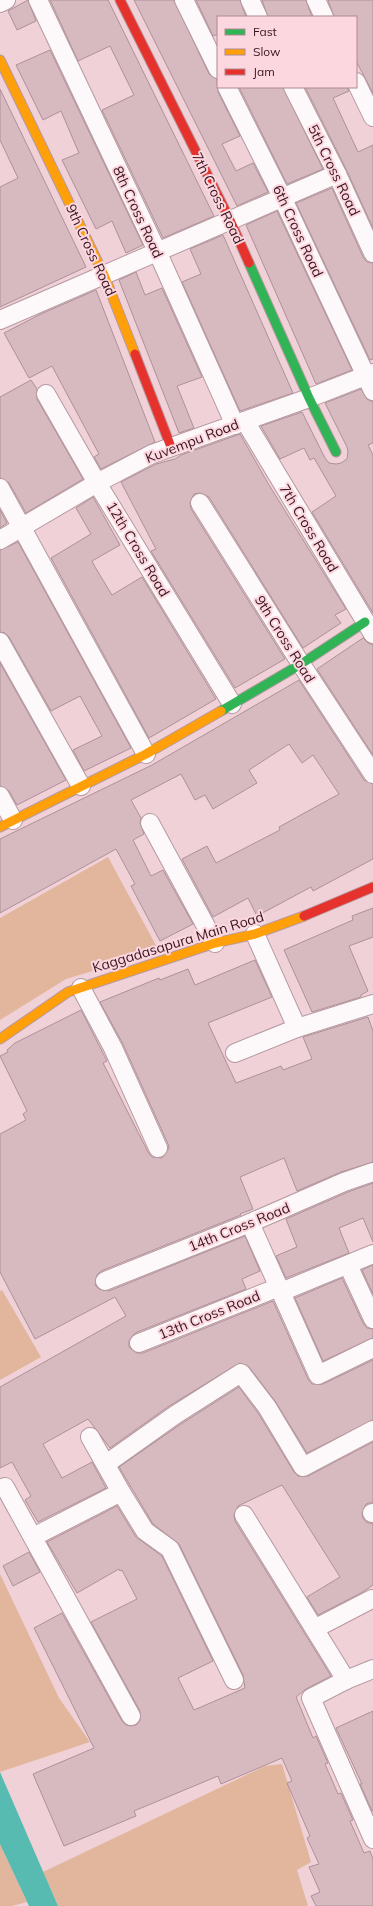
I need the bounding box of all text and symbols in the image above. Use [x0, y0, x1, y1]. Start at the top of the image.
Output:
legend [217, 16, 357, 88]
text: Fast [253, 24, 277, 39]
text: Slow [253, 44, 281, 59]
text: Jam [253, 64, 275, 79]
street label: 5th Cross Road [304, 121, 364, 219]
street label: 7th Cross Road [188, 149, 248, 247]
street label: 8th Cross Road [109, 163, 167, 261]
street label: 6th Cross Road [269, 182, 327, 280]
street label: 9th Cross Road [62, 201, 120, 299]
street label: Kuvempu Road [143, 415, 241, 467]
street label: 7th Cross Road [276, 481, 342, 575]
street label: 12th Cross Road [102, 498, 174, 600]
street label: 9th Cross Road [251, 592, 319, 686]
street label: Kaggadasapura Main Road [90, 907, 266, 977]
street label: 14th Cross Road [186, 1198, 292, 1256]
street label: 13th Cross Road [156, 1286, 262, 1344]

